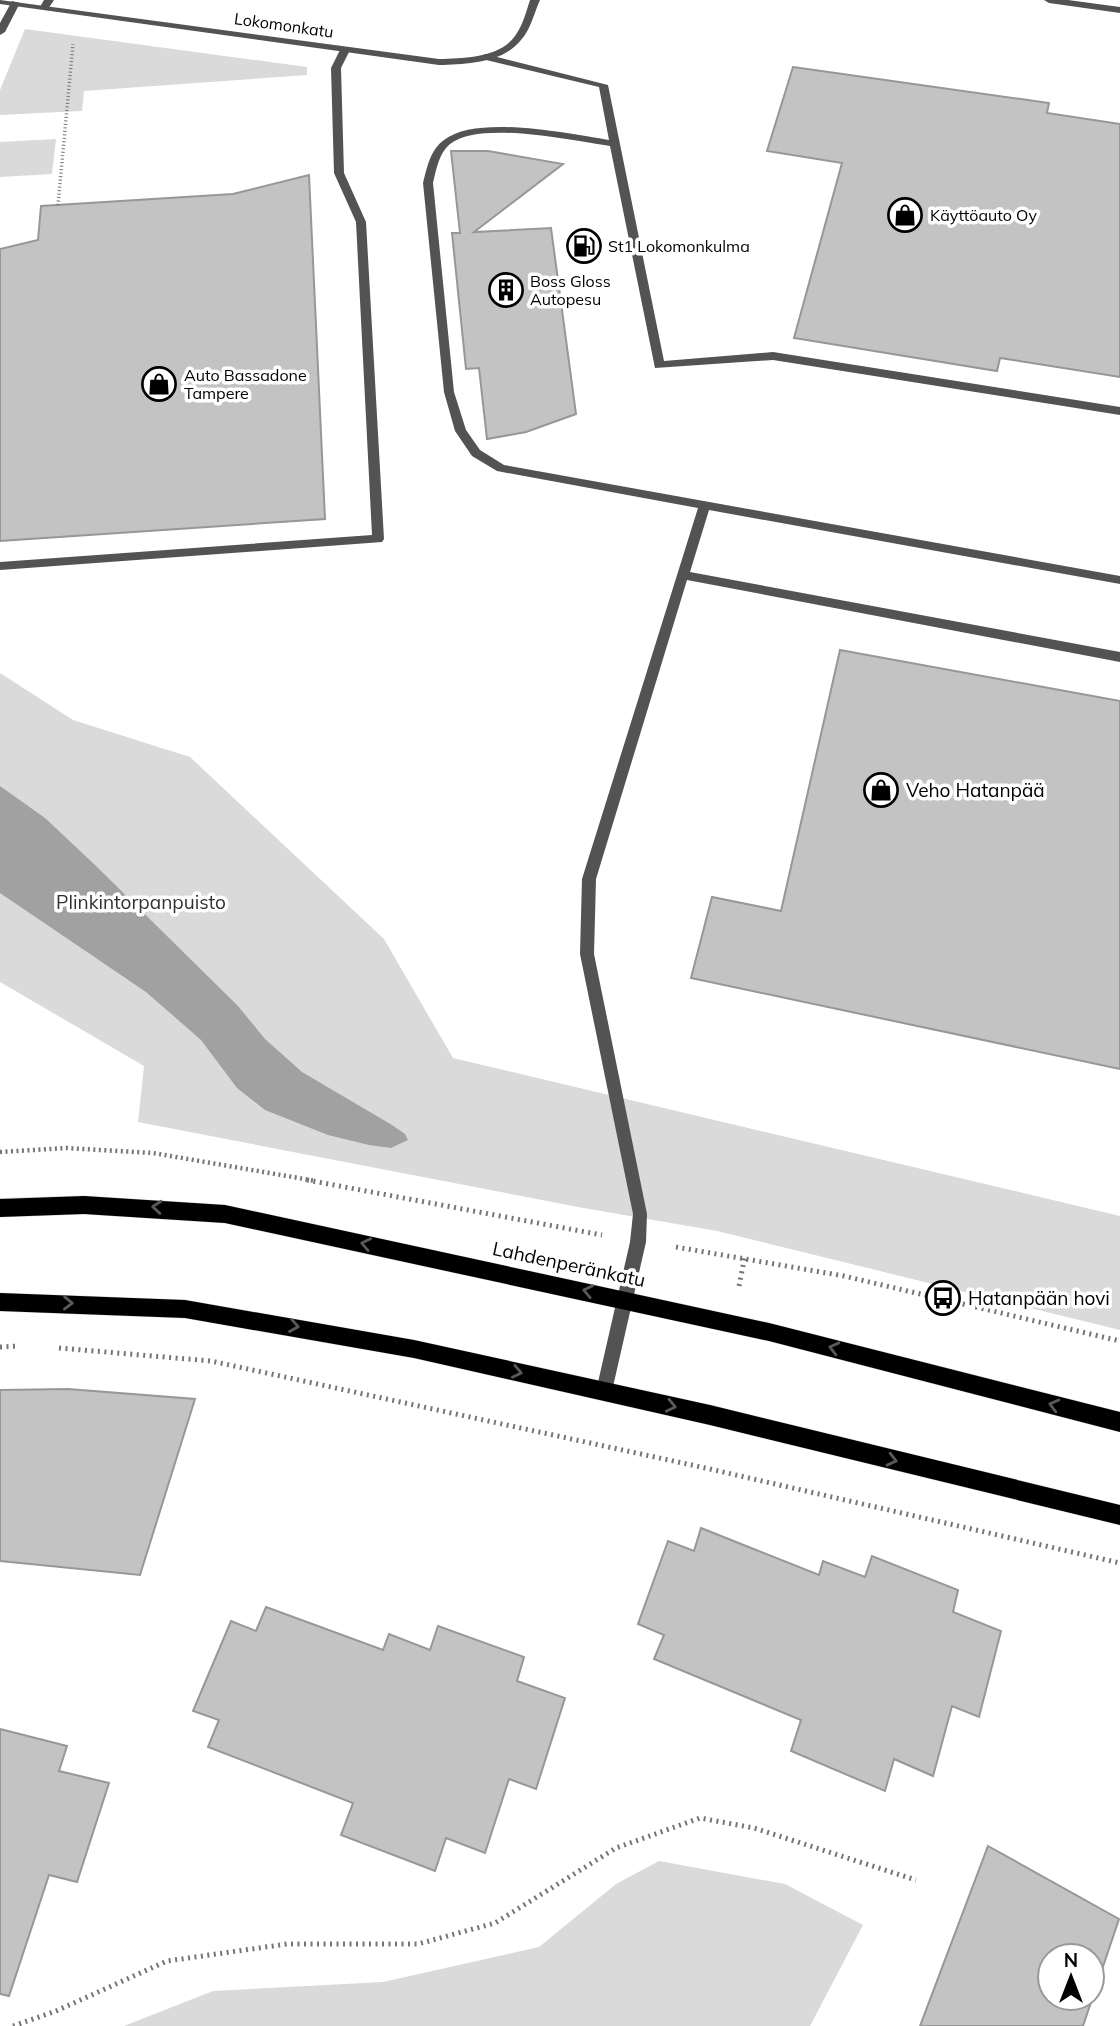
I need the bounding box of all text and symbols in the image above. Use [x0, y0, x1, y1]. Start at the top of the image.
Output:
street label: Lokomonkatu [233, 8, 335, 42]
shop icon: Käyttöauto Oy [886, 196, 924, 234]
place label: Käyttöauto Oy [930, 205, 1037, 225]
fuel station icon: St1 Lokomonkulma [565, 227, 603, 265]
place label: St1 Lokomonkulma [608, 236, 750, 256]
building icon: Boss Gloss Autopesu [487, 271, 525, 309]
place label: Boss Gloss Autopesu [530, 271, 611, 309]
shop icon: Auto Bassadone Tampere [140, 365, 178, 403]
place label: Auto Bassadone Tampere [184, 365, 307, 403]
shop icon: Veho Hatanpää [862, 771, 900, 809]
place label: Veho Hatanpää [906, 778, 1045, 802]
park label: Plinkintorpanpuisto [56, 890, 226, 914]
one-way arrow [151, 1200, 163, 1215]
street label: Lahdenperänkatu [490, 1236, 648, 1292]
one-way arrow [360, 1237, 372, 1252]
bus stop icon: Hatanpään hovi [924, 1279, 962, 1317]
one-way arrow [582, 1284, 594, 1299]
place label: Hatanpään hovi [968, 1286, 1110, 1310]
one-way arrow [63, 1295, 74, 1311]
one-way arrow [288, 1318, 300, 1333]
one-way arrow [828, 1342, 840, 1356]
one-way arrow [511, 1364, 523, 1379]
one-way arrow [665, 1397, 677, 1412]
one-way arrow [1048, 1398, 1060, 1413]
one-way arrow [886, 1452, 898, 1466]
north arrow [1036, 1942, 1106, 2012]
text: N [1064, 1948, 1078, 1972]

